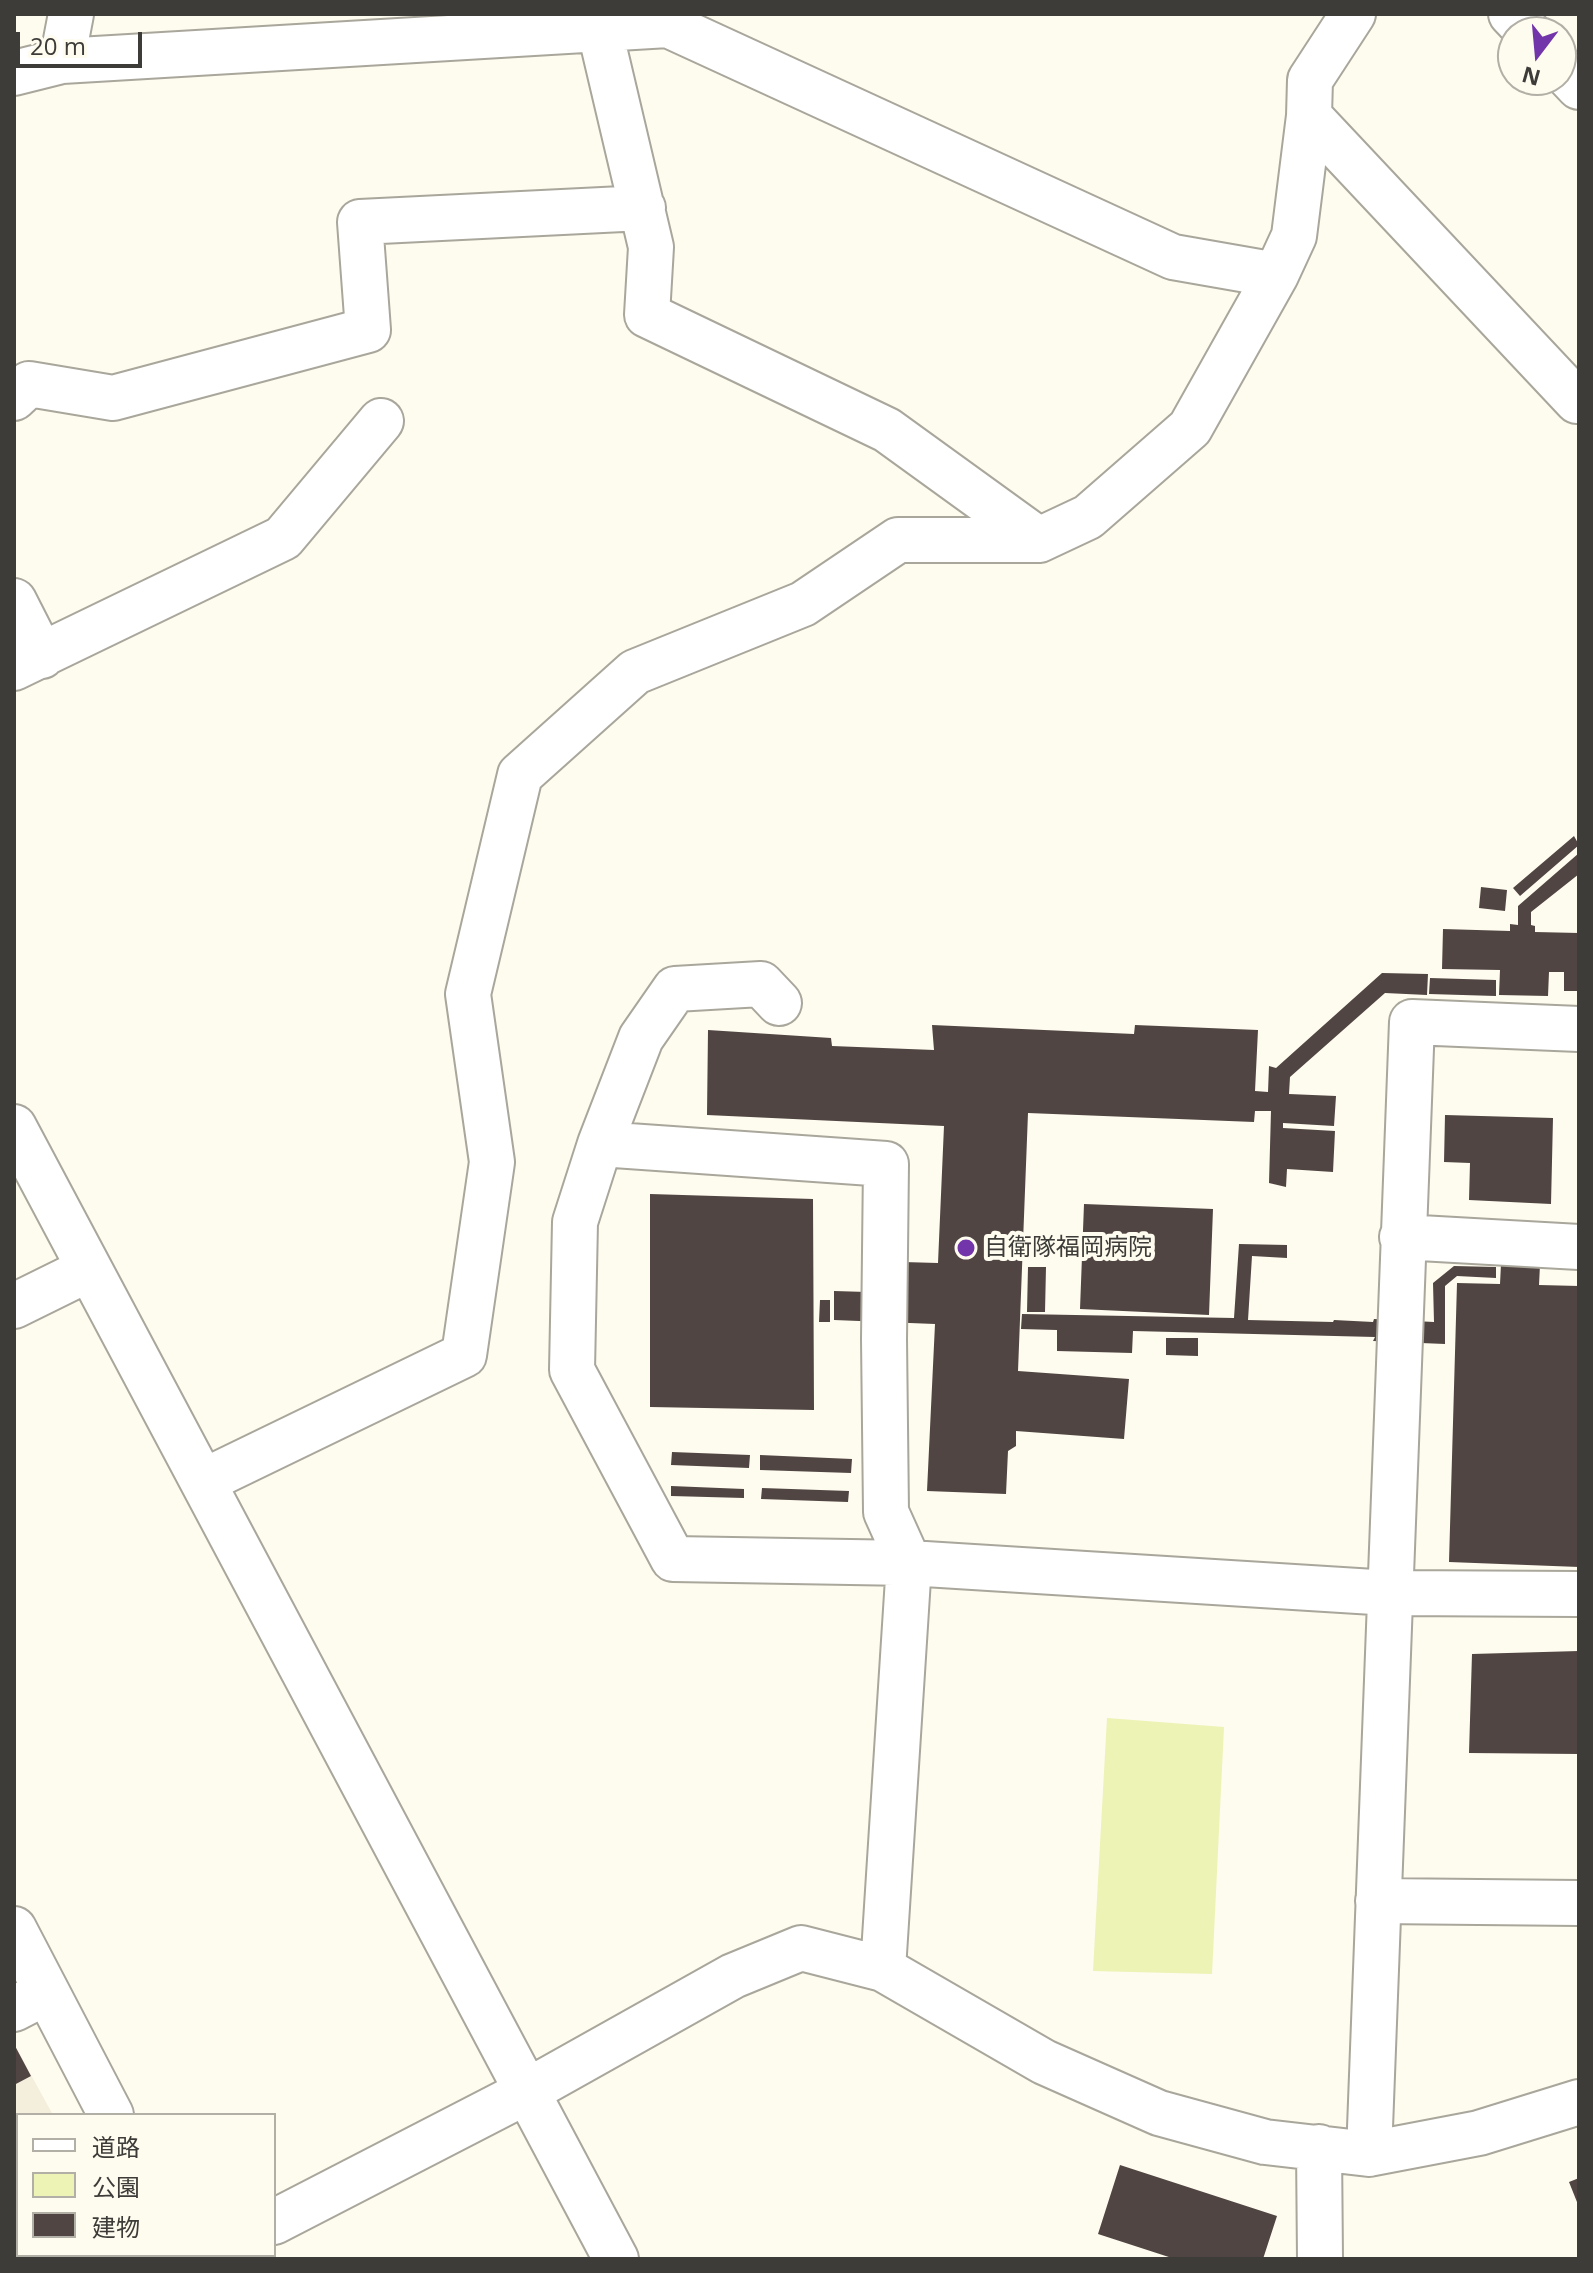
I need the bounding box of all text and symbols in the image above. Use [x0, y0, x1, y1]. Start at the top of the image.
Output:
scale bar [20, 16, 146, 66]
north arrow [1497, 16, 1577, 96]
text: 20 m [30, 29, 86, 62]
text: N [1518, 60, 1544, 94]
place label: 自衛隊福岡病院 [984, 1234, 1152, 1262]
marker: 自衛隊福岡病院 [955, 1237, 977, 1259]
legend [16, 2113, 276, 2257]
text: 道路 [92, 2130, 140, 2163]
text: 公園 [92, 2170, 140, 2203]
text: 建物 [92, 2210, 140, 2243]

